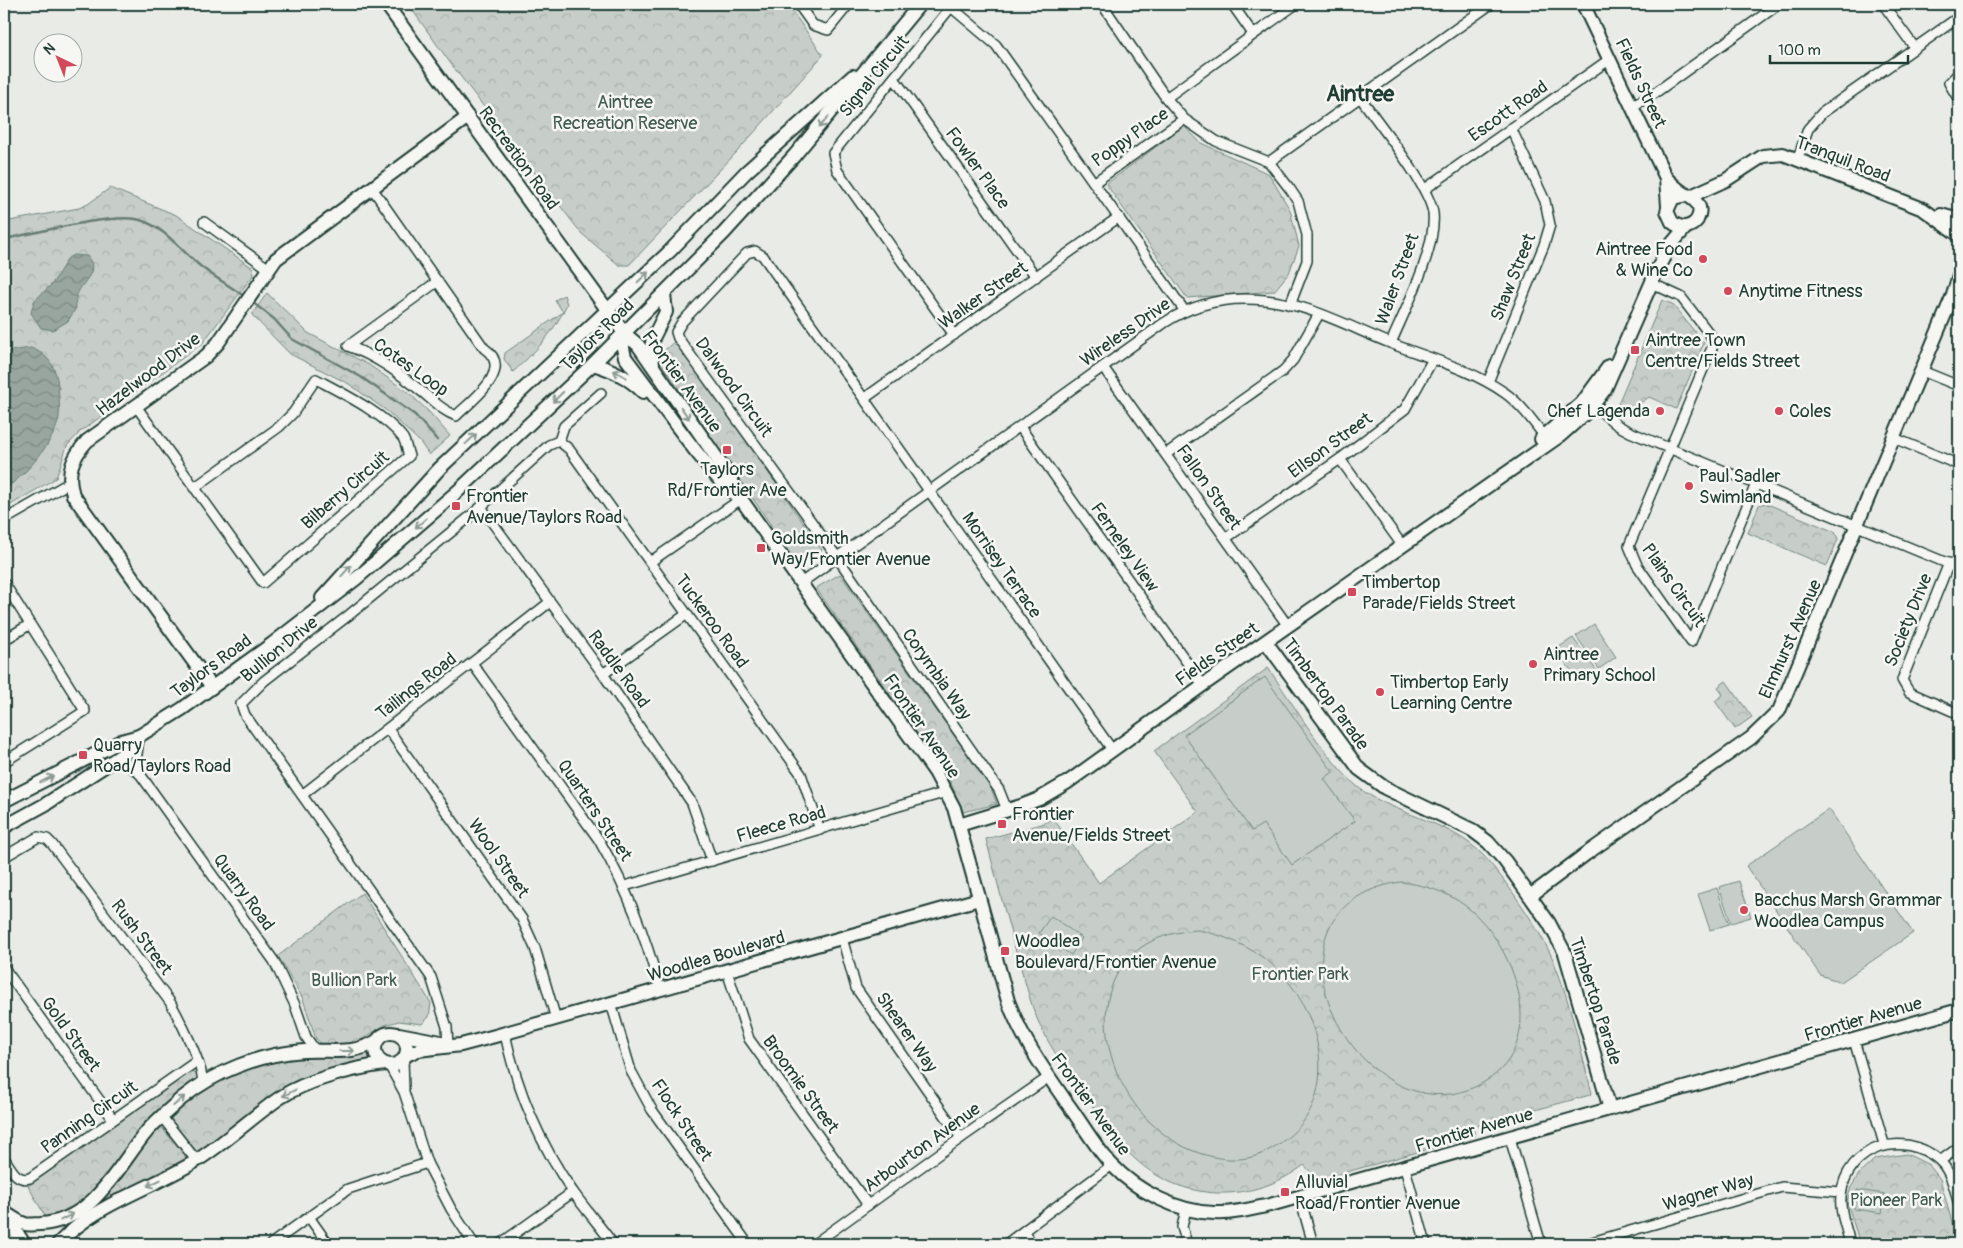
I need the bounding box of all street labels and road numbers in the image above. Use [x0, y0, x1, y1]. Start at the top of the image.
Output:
street label: Signal Circuit [834, 30, 915, 122]
street label: Fields Street [1610, 34, 1672, 133]
street label: Escott Road [1464, 76, 1553, 147]
street label: Recreation Road [473, 102, 564, 215]
street label: Poppy Place [1087, 102, 1173, 172]
street label: Fowler Place [940, 123, 1015, 214]
street label: Tranquil Road [1792, 131, 1894, 188]
street label: Waler Street [1370, 229, 1425, 328]
street label: Shaw Street [1486, 229, 1542, 324]
street label: Walker Street [934, 256, 1033, 335]
street label: Wireless Drive [1076, 293, 1175, 372]
street label: Taylors Road [555, 294, 639, 376]
street label: Frontier Avenue [637, 325, 727, 437]
street label: Hazelwood Drive [91, 328, 205, 421]
street label: Cotes Loop [368, 333, 453, 402]
street label: Dalwood Circuit [690, 333, 778, 442]
street label: Ellson Street [1284, 407, 1377, 484]
street label: Fallon Street [1171, 440, 1247, 535]
street label: Bilberry Circuit [297, 445, 395, 535]
street label: Ferneley View [1085, 498, 1164, 597]
street label: Morrisey Terrace [957, 508, 1047, 623]
street label: Plains Circuit [1636, 539, 1711, 632]
street label: Tuckeroo Road [670, 570, 753, 673]
street label: Society Drive [1879, 570, 1938, 670]
street label: Elmhurst Avenue [1754, 576, 1827, 702]
street label: Bullion Drive [236, 611, 323, 688]
street label: Fields Street [1171, 617, 1264, 692]
street label: Corymbia Way [897, 624, 977, 725]
street label: Raddle Road [583, 626, 655, 713]
street label: Taylors Road [166, 629, 256, 704]
street label: Timbertop Parade [1277, 634, 1374, 755]
street label: Tailings Road [371, 648, 461, 725]
street label: Frontier Avenue [878, 670, 965, 783]
street label: Quarters Street [552, 755, 638, 866]
street label: Fleece Road [734, 801, 829, 848]
street label: Wool Street [463, 814, 535, 903]
street label: Quarry Road [208, 849, 279, 936]
street label: Rush Street [106, 895, 178, 980]
street label: Woodlea Boulevard [645, 926, 788, 987]
street label: Timbertop Parade [1564, 935, 1627, 1068]
street label: Shearer Way [871, 988, 943, 1077]
street label: Gold Street [36, 992, 106, 1077]
street label: Frontier Avenue [1802, 992, 1925, 1047]
street label: Broomie Street [757, 1031, 844, 1139]
street label: Frontier Avenue [1046, 1048, 1136, 1160]
street label: Panning Circuit [36, 1075, 143, 1159]
street label: Flock Street [646, 1075, 718, 1166]
street label: Arbourton Avenue [860, 1097, 985, 1197]
street label: Frontier Avenue [1413, 1103, 1536, 1158]
street label: Wagner Way [1660, 1168, 1757, 1216]

